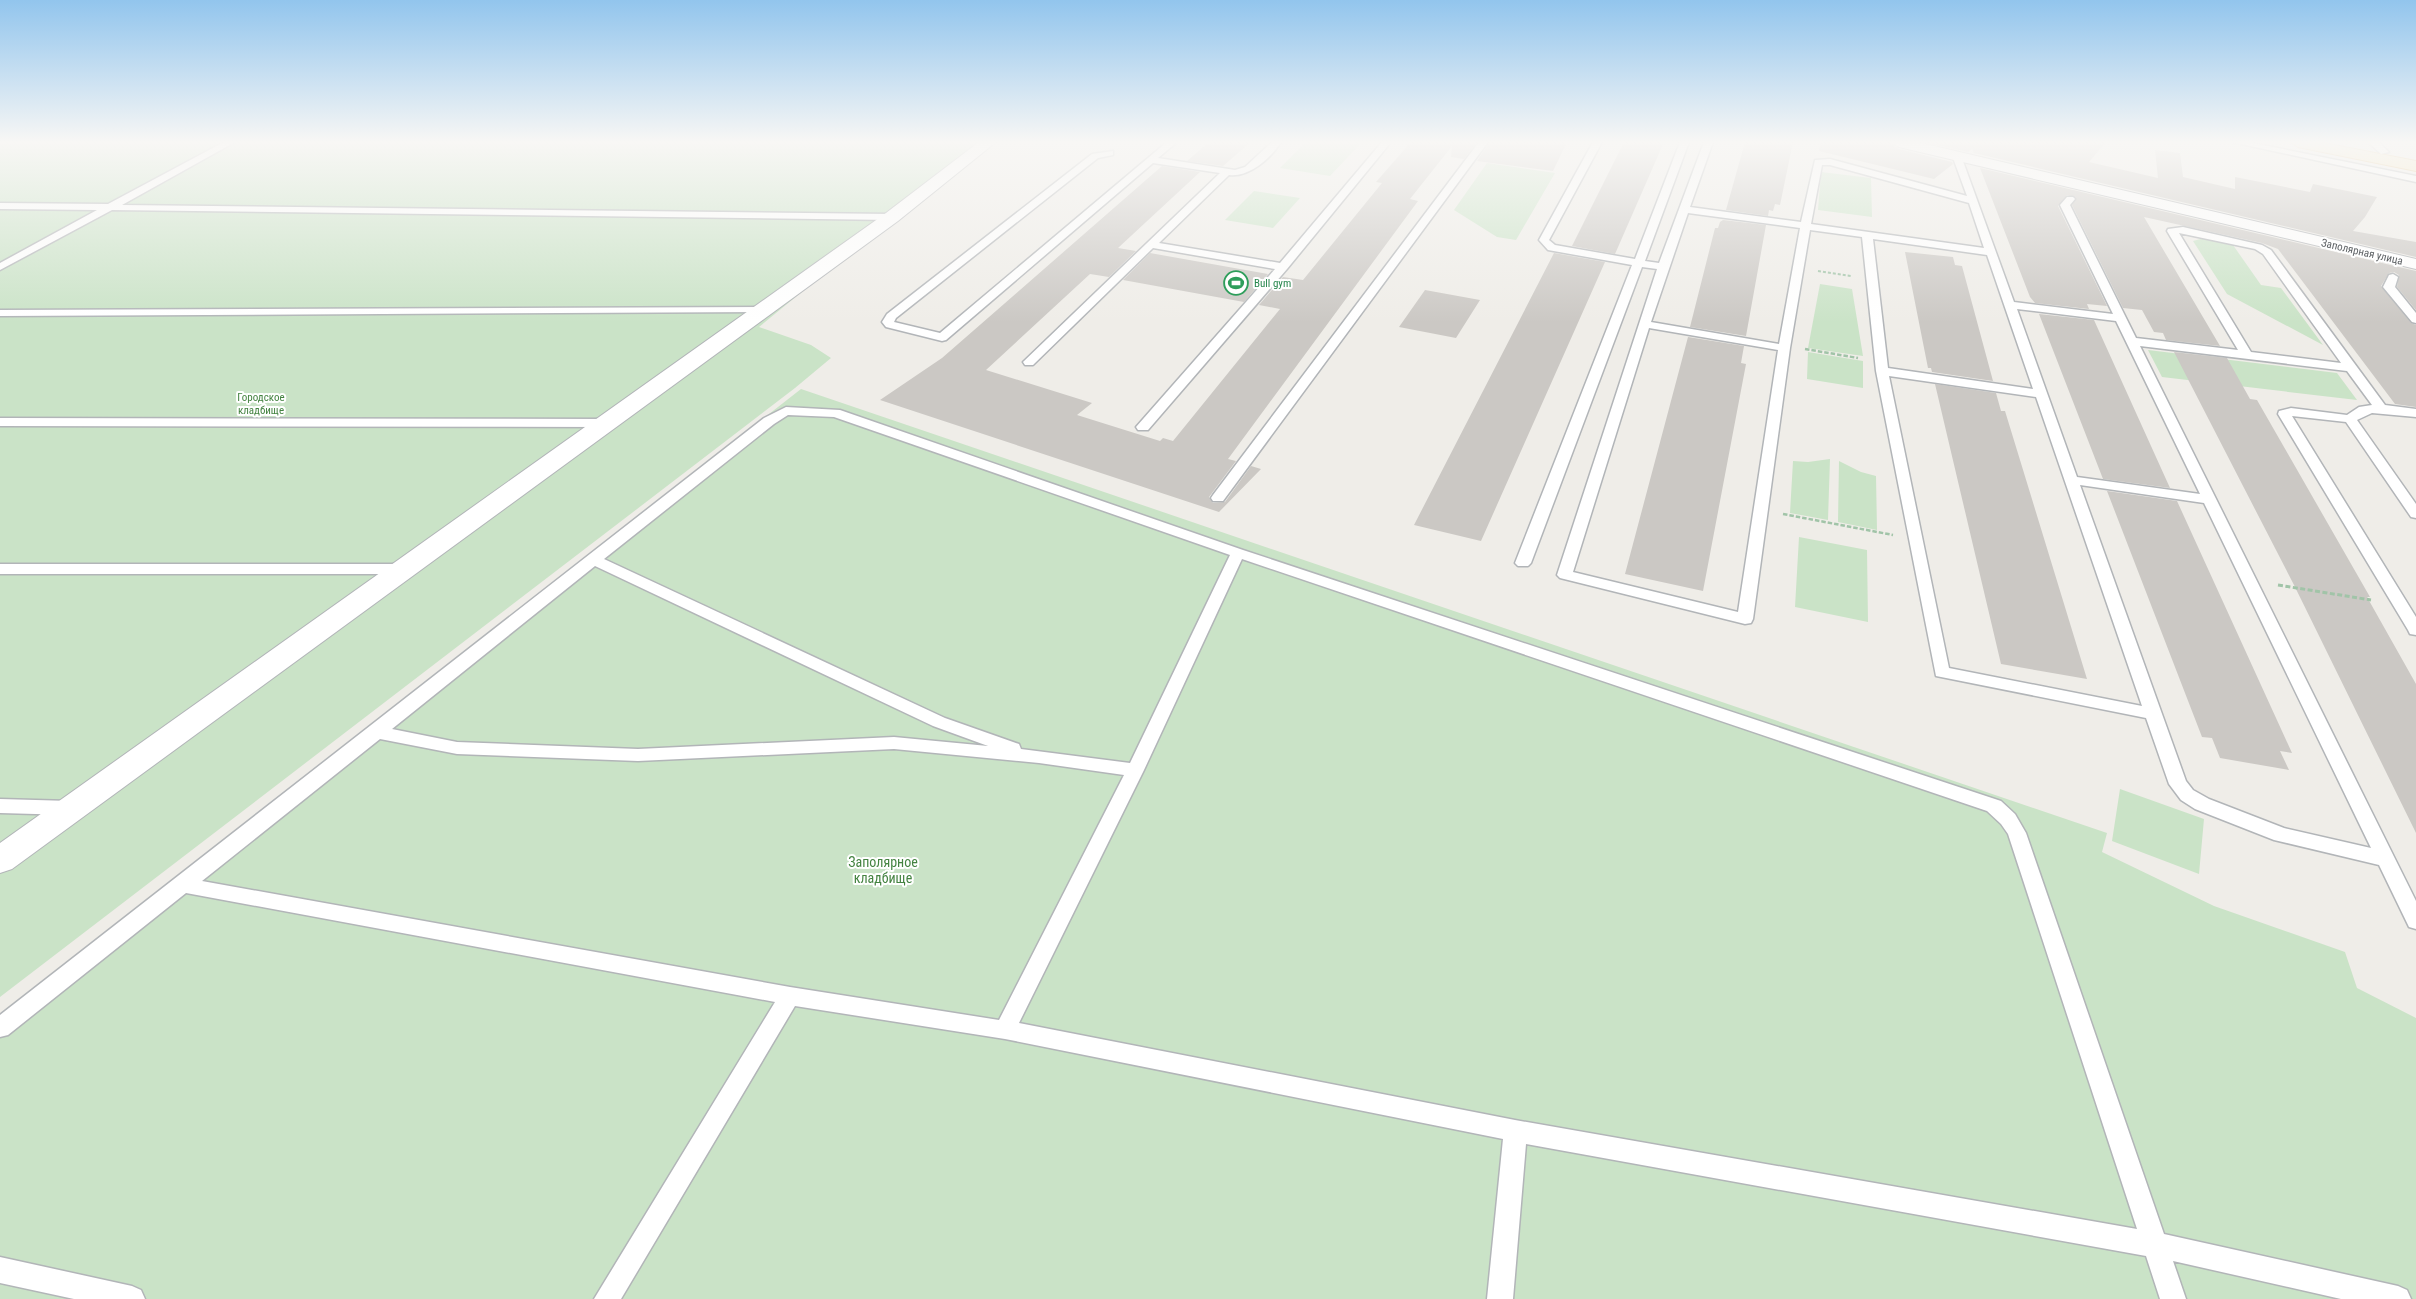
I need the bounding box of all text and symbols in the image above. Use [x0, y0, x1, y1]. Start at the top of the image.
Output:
street label: Заполярная улица [2320, 236, 2404, 268]
sports icon: Bull gym [1223, 270, 1249, 296]
place label: Bull gym [1254, 277, 1291, 290]
park label: Городское кладбище [237, 391, 285, 417]
park label: Заполярное кладбище [848, 854, 918, 886]

